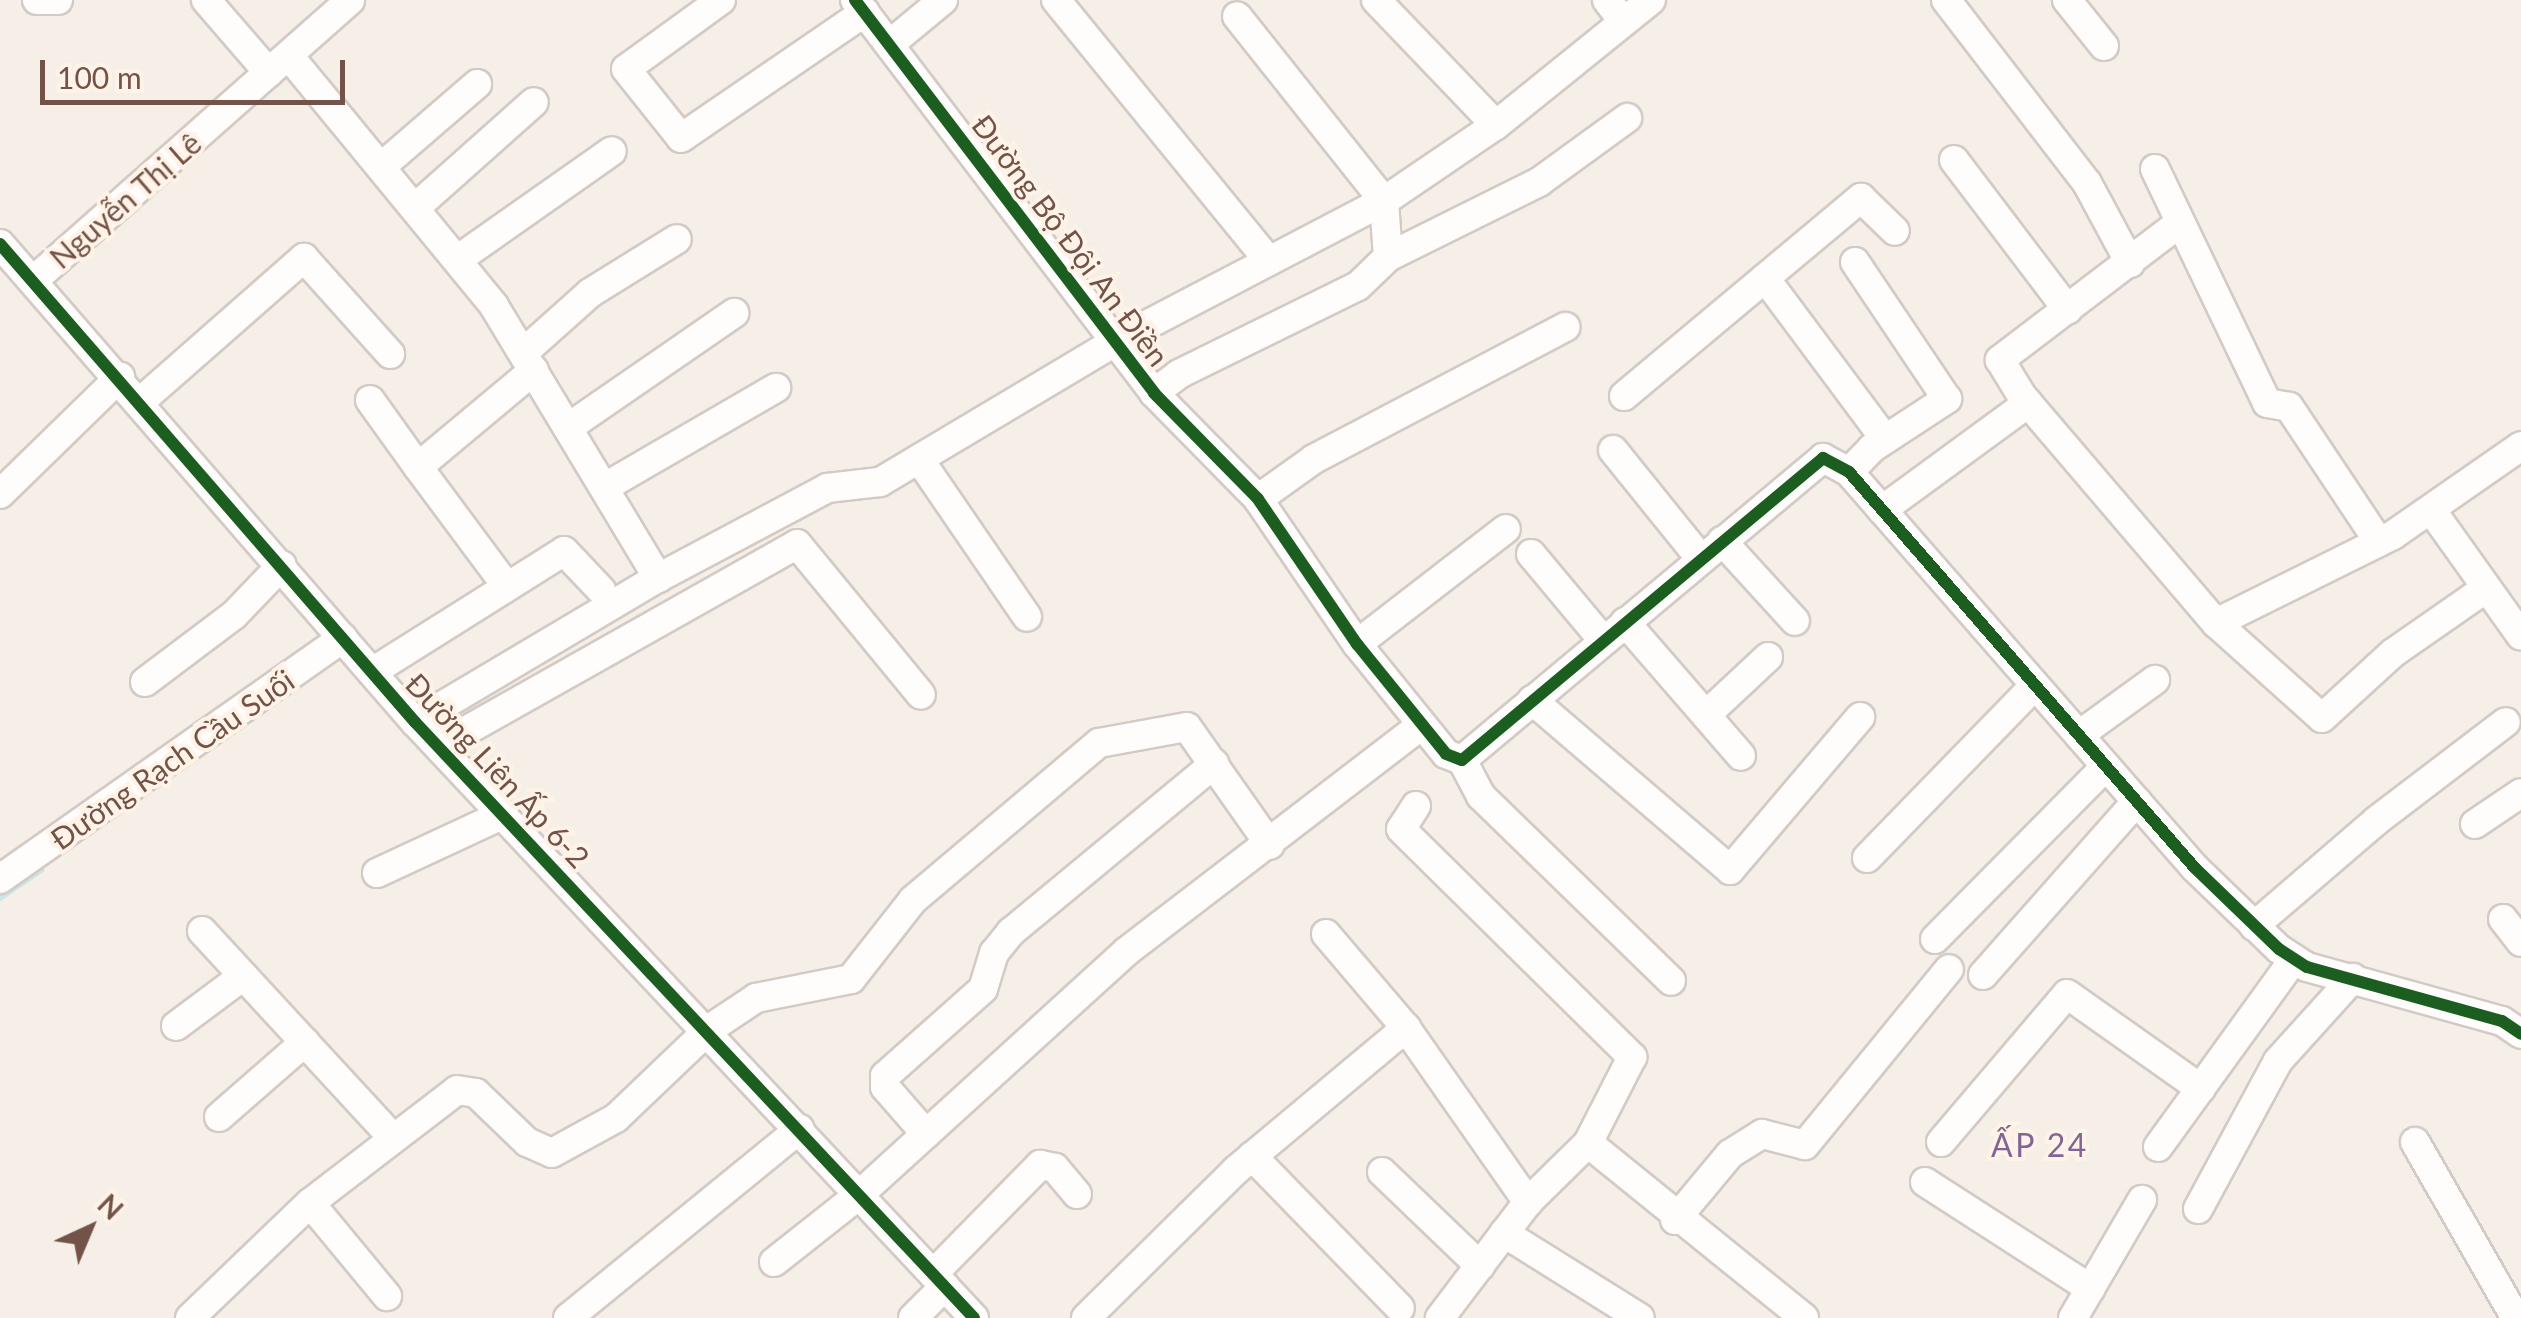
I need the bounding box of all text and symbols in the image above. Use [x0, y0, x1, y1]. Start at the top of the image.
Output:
scale bar [45, 40, 350, 102]
text: 100 m [57, 59, 142, 95]
street label: Đường Bộ Đội An Điền [965, 107, 1177, 373]
street label: Nguyễn Thị Lê [42, 124, 208, 276]
street label: Đường Rạch Cầu Suối [43, 662, 301, 856]
street label: Đường Liên Ấp 6-2 [398, 665, 598, 875]
district label: ẤP 24 [1991, 1126, 2089, 1164]
north arrow [40, 1178, 140, 1278]
text: N [91, 1187, 130, 1226]

